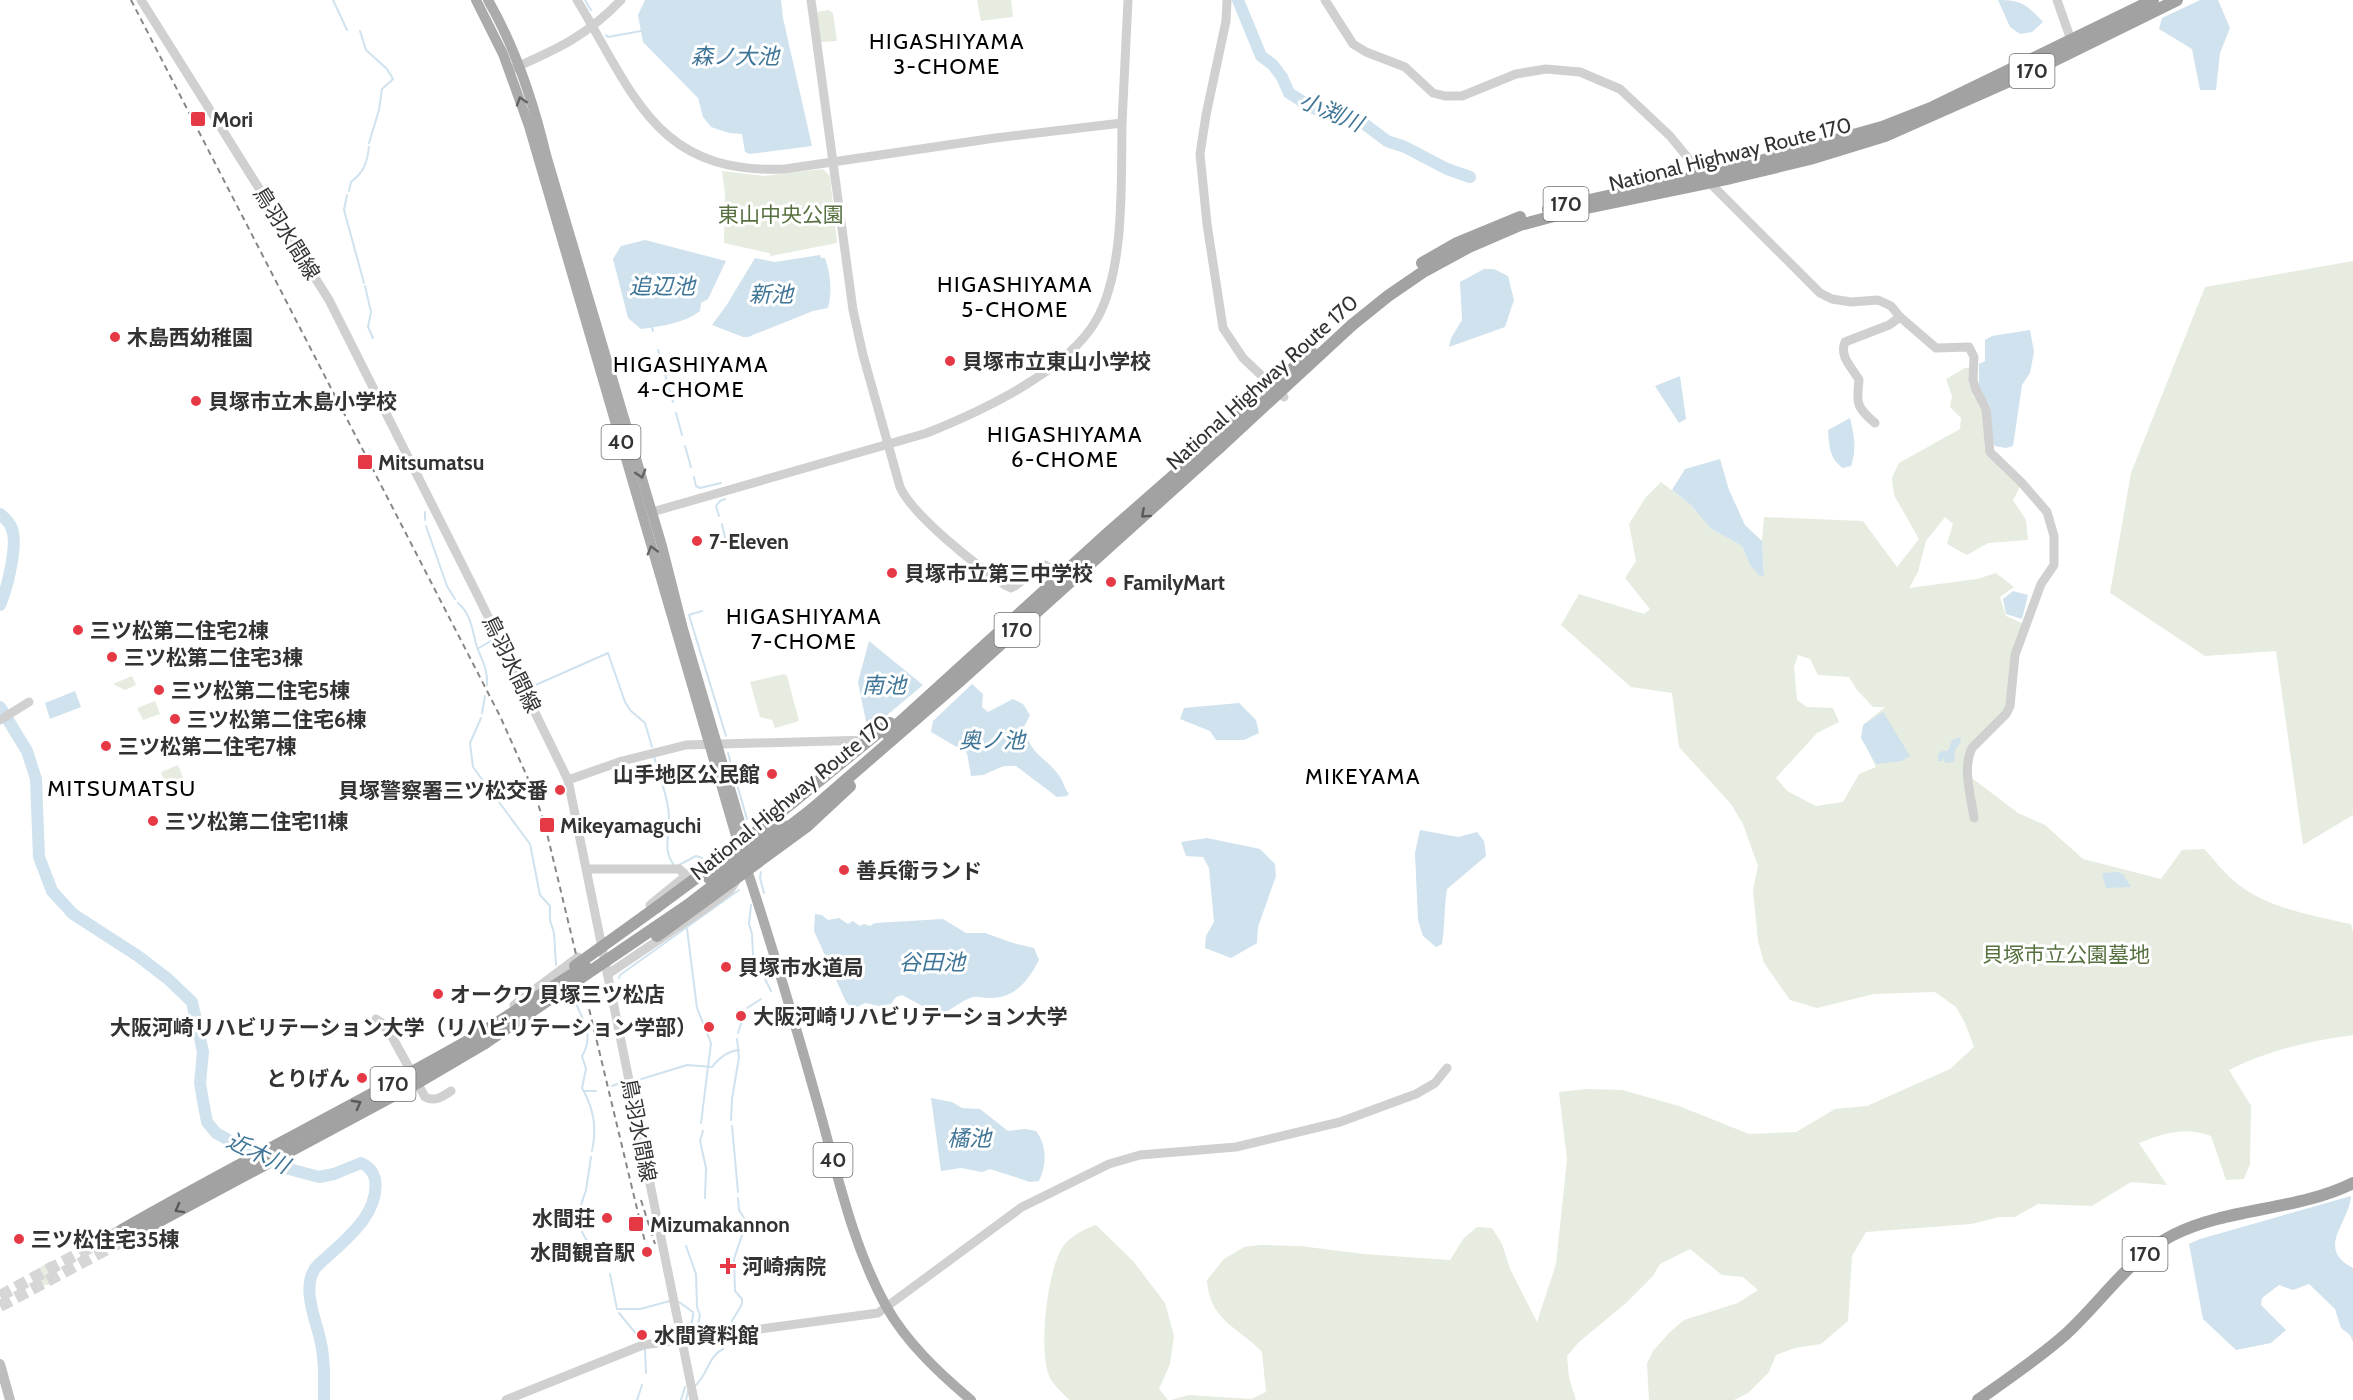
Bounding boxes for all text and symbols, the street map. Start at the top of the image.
district label: HIGASHIYAMA 3-CHOME [869,28,1025,80]
water label: 森ノ大池 [691,43,781,70]
road number: 170 [2010,54,2054,88]
water label: 小渕川 [1295,87,1368,138]
one-way arrow [515,96,528,107]
place label: Mori [212,107,253,132]
marker: Mori [189,110,207,128]
street label: National Highway Route 170 [1606,112,1854,196]
street label: 鳥羽水間線 [249,182,325,284]
road number: 170 [1544,187,1588,221]
park label: 東山中央公園 [718,202,844,227]
district label: HIGASHIYAMA 5-CHOME [937,271,1093,323]
water label: 追辺池 [629,273,697,300]
water label: 新池 [749,281,795,308]
street label: National Highway Route 170 [1161,289,1363,475]
place label: 木島西幼稚園 [127,325,253,350]
marker: 木島西幼稚園 [108,330,122,344]
place label: 貝塚市立東山小学校 [962,349,1151,374]
district label: HIGASHIYAMA 4-CHOME [613,351,769,403]
marker: 貝塚市立東山小学校 [943,354,957,368]
place label: 貝塚市立木島小学校 [208,389,397,414]
marker: 貝塚市立木島小学校 [189,394,203,408]
district label: HIGASHIYAMA 6-CHOME [987,421,1143,473]
road number: 40 [602,425,640,459]
place label: Mitsumatsu [378,450,484,475]
marker: Mitsumatsu [356,453,374,471]
one-way arrow [634,468,646,479]
one-way arrow [1142,507,1152,518]
place label: 7-Eleven [709,529,789,554]
marker: 7-Eleven [690,534,704,548]
one-way arrow [647,545,659,556]
place label: 貝塚市立第三中学校 [904,561,1093,586]
marker: 貝塚市立第三中学校 [885,566,899,580]
place label: FamilyMart [1123,570,1225,595]
marker: FamilyMart [1104,575,1118,589]
district label: HIGASHIYAMA 7-CHOME [726,603,882,655]
street label: 鳥羽水間線 [478,611,546,717]
road number: 170 [994,613,1040,647]
place label: 三ツ松第二住宅2棟 [90,618,269,643]
marker: 三ツ松第二住宅2棟 [71,623,85,637]
place label: 三ツ松第二住宅3棟 [124,645,303,670]
marker: 三ツ松第二住宅3棟 [105,650,119,664]
water label: 南池 [862,672,908,699]
place label: 三ツ松第二住宅5棟 [171,678,350,703]
marker: 三ツ松第二住宅5棟 [152,683,166,697]
place label: 三ツ松第二住宅6棟 [187,707,367,732]
street label: National Highway Route 170 [685,709,895,885]
marker: 三ツ松第二住宅6棟 [168,712,182,726]
water label: 奥ノ池 [959,727,1027,754]
place label: 三ツ松第二住宅7棟 [118,734,297,759]
marker: 三ツ松第二住宅7棟 [99,739,113,753]
place label: 山手地区公民館 [613,762,760,787]
district label: MIKEYAMA [1305,763,1421,790]
marker: 山手地区公民館 [765,767,779,781]
district label: MITSUMATSU [47,775,197,802]
place label: 貝塚警察署三ツ松交番 [338,778,548,803]
marker: 貝塚警察署三ツ松交番 [553,783,567,797]
place label: 三ツ松第二住宅11棟 [165,809,349,834]
place label: Mikeyamaguchi [560,813,701,838]
marker: 三ツ松第二住宅11棟 [146,814,160,828]
marker: Mikeyamaguchi [538,816,556,834]
place label: 善兵衛ランド [856,858,982,883]
marker: 善兵衛ランド [837,863,851,877]
park label: 貝塚市立公園墓地 [1982,942,2150,967]
water label: 谷田池 [899,949,967,976]
place label: 貝塚市水道局 [738,955,864,980]
marker: 貝塚市水道局 [719,960,733,974]
place label: オークワ 貝塚三ツ松店 [450,982,665,1007]
marker: オークワ 貝塚三ツ松店 [431,987,445,1001]
place label: 大阪河崎リハビリテーション大学 [753,1004,1068,1029]
marker: 大阪河崎リハビリテーション大学 [734,1009,748,1023]
place label: 大阪河崎リハビリテーション大学（リハビリテーション学部） [110,1015,697,1040]
marker: 大阪河崎リハビリテーション大学（リハビリテーション学部） [702,1020,716,1034]
place label: とりげん [266,1066,350,1091]
road number: 170 [370,1067,416,1101]
marker: とりげん [355,1071,369,1085]
street label: 鳥羽水間線 [617,1076,661,1184]
one-way arrow [350,1100,361,1111]
water label: 橘池 [947,1125,993,1152]
water label: 近木川 [222,1127,295,1180]
road number: 40 [814,1143,852,1177]
one-way arrow [175,1202,185,1213]
place label: 水間荘 [532,1206,595,1231]
marker: 水間荘 [600,1211,614,1225]
place label: Mizumakannon [650,1212,790,1237]
marker: Mizumakannon [627,1215,645,1233]
place label: 三ツ松住宅35棟 [31,1227,180,1252]
marker: 三ツ松住宅35棟 [12,1232,26,1246]
road number: 170 [2122,1237,2168,1271]
place label: 水間観音駅 [530,1240,635,1265]
marker: 水間観音駅 [640,1245,654,1259]
place label: 河崎病院 [742,1254,826,1279]
marker: 河崎病院 [719,1257,737,1275]
place label: 水間資料館 [654,1323,759,1348]
marker: 水間資料館 [635,1328,649,1342]

